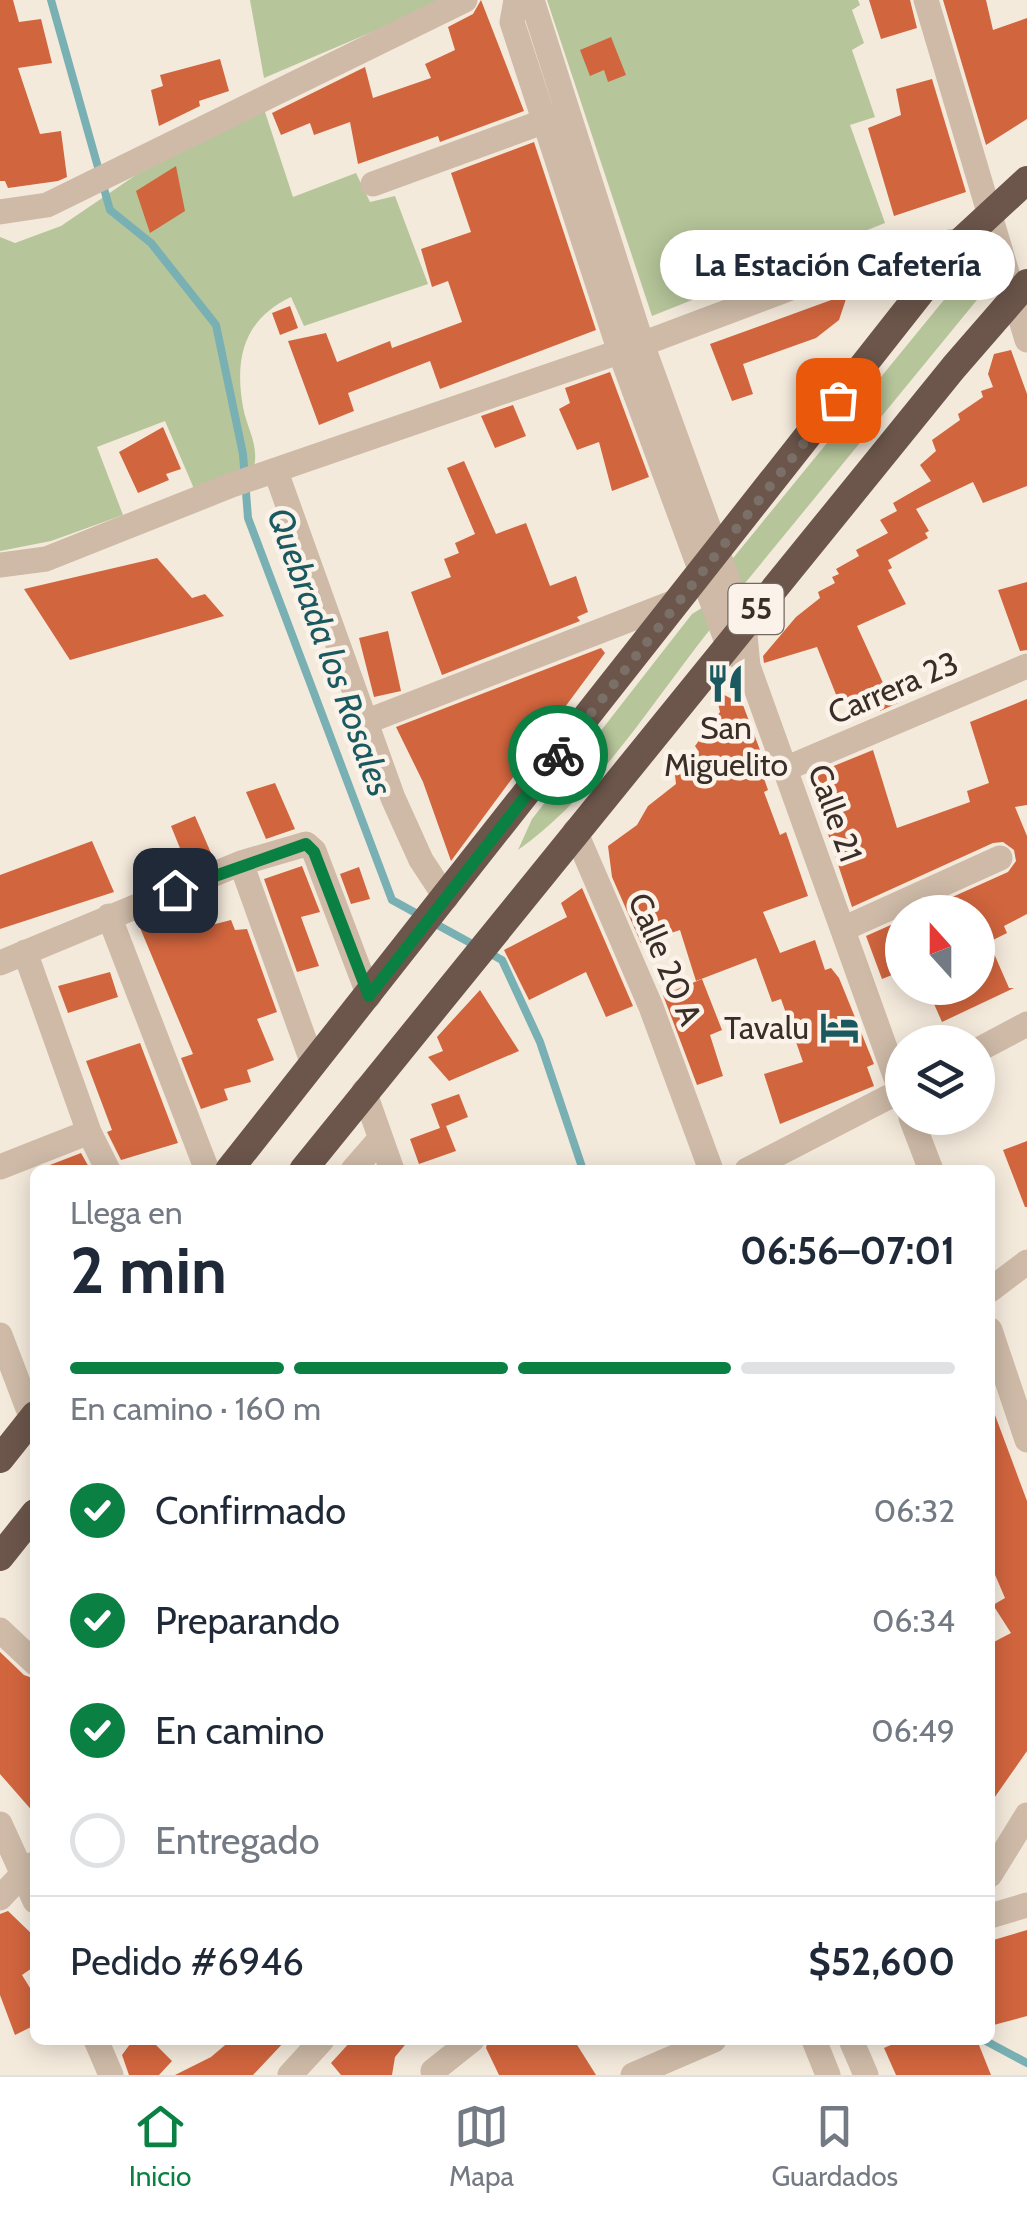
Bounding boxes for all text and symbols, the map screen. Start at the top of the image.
callout: La Estación Cafetería [660,230,1016,300]
text: La Estación Cafetería [694,245,981,284]
pin [796,358,881,443]
icon: bag [811,373,866,428]
water label: Quebrada los Rosales [258,502,403,802]
road number: 55 [728,584,784,634]
street label: Carrera 23 [822,643,964,732]
restaurant icon: San Miguelito [705,662,747,704]
courier [508,705,608,805]
place label: San Miguelito [664,708,788,784]
icon: bike [531,728,586,783]
street label: Calle 21 [800,759,871,867]
pin [133,848,218,933]
icon: home [148,863,203,918]
street label: Calle 20 A [620,887,711,1031]
north arrow [885,895,995,1005]
map controls [885,895,995,1135]
hotel icon: Tavalu [818,1007,860,1049]
place label: Tavalu [724,1008,809,1047]
button: layers [885,1025,995,1135]
text: Llega en [70,1193,183,1232]
text: 06:56–07:01 [740,1227,955,1274]
text: 2 min [70,1230,227,1309]
text: En camino · 160 m [70,1389,321,1428]
icon: check [70,1483,125,1538]
text: Confirmado [155,1487,346,1534]
text: 06:32 [874,1491,955,1530]
icon: check [70,1593,125,1648]
text: Preparando [155,1597,340,1644]
text: 06:34 [872,1601,955,1640]
icon: check [70,1703,125,1758]
text: En camino [155,1707,325,1754]
text: 06:49 [871,1711,955,1750]
text: Entregado [155,1817,320,1864]
text: Pedido #6946 [70,1938,304,1985]
text: $52,600 [809,1938,955,1985]
tab: Inicio [129,2099,191,2193]
tab: Mapa [449,2099,514,2193]
tab: Guardados [771,2099,898,2193]

